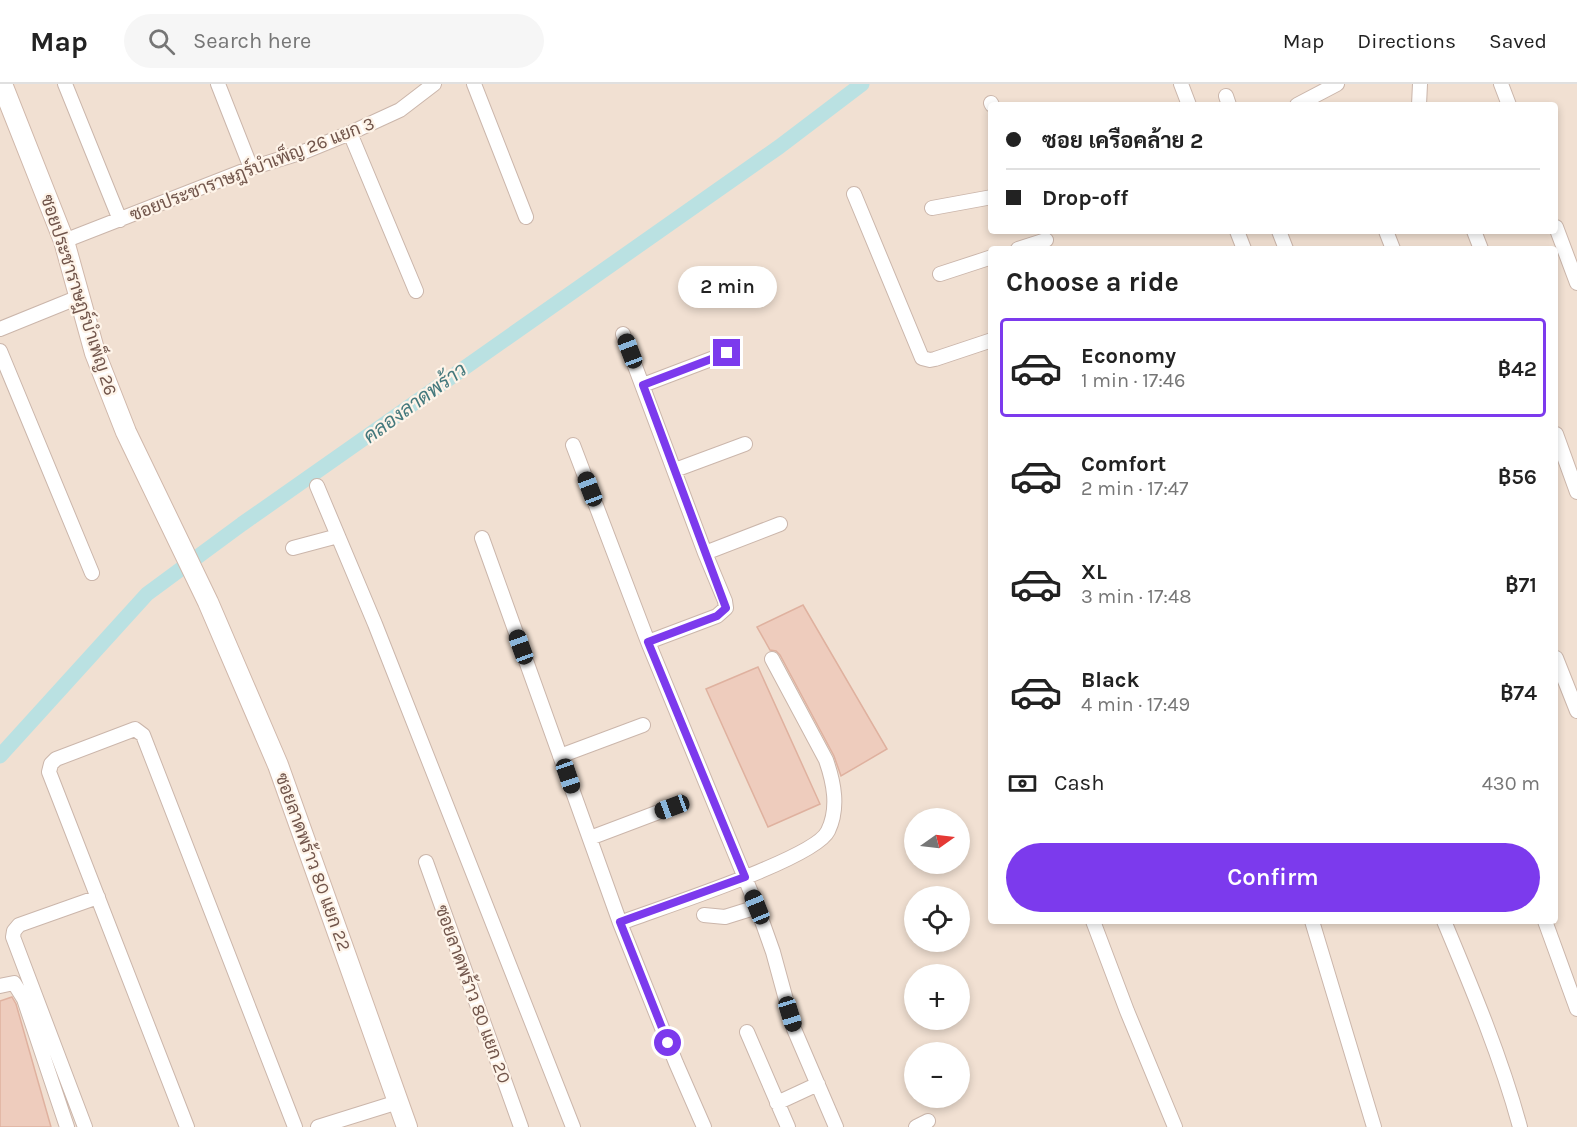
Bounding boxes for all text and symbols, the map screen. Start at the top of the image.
search box [124,14,544,68]
text: Map [30,25,88,58]
icon: search [145,25,178,58]
text: Search here [193,28,311,54]
text: Map [1283,29,1324,53]
text: Directions [1357,29,1456,53]
text: Saved [1489,29,1547,53]
street label: ซอยประชาราษฎร์บำเพ็ญ 26 แยก 3 [126,109,378,227]
text: ซอย เครือคล้าย 2 [1042,128,1203,154]
text: Drop-off [1042,185,1128,211]
street label: ซอยประชาราษฎร์บำเพ็ญ 26 [35,191,125,399]
callout: 2 min [678,266,777,308]
text: Choose a ride [1006,266,1179,298]
text: 2 min [700,275,755,298]
car [615,331,645,371]
route end [713,339,740,366]
icon: car [1009,341,1063,395]
text: Economy [1081,343,1176,369]
water label: คลองลาดพร้าว [358,356,471,448]
text: ฿42 [1498,356,1537,382]
text: 1 min · 17:46 [1081,369,1185,392]
icon: car [1009,449,1063,503]
text: Comfort [1081,451,1166,477]
text: ฿56 [1498,464,1537,490]
car [575,469,605,509]
text: 2 min · 17:47 [1081,477,1188,500]
icon: car [1009,557,1063,611]
text: XL [1081,559,1107,585]
text: ฿71 [1505,572,1537,598]
text: 3 min · 17:48 [1081,585,1191,608]
car [506,627,536,667]
icon: car [1009,665,1063,719]
text: Black [1081,667,1140,693]
text: ฿74 [1500,680,1537,706]
text: 4 min · 17:49 [1081,693,1190,716]
car [554,756,582,796]
icon: cash [1006,767,1039,800]
street label: ซอยลาดพร้าว 80 แยก 22 [271,770,356,954]
text: Cash [1054,770,1104,796]
text: 430 m [1482,772,1540,795]
car [652,792,692,822]
north arrow [904,808,970,874]
map controls [904,808,970,1108]
button: Confirm [1006,843,1540,912]
button: locate [904,886,970,952]
car [742,887,772,927]
street label: ซอยลาดพร้าว 80 แยก 20 [430,901,516,1086]
button: + [904,964,970,1030]
car [776,994,804,1034]
route start [654,1029,681,1056]
button: − [904,1042,970,1108]

